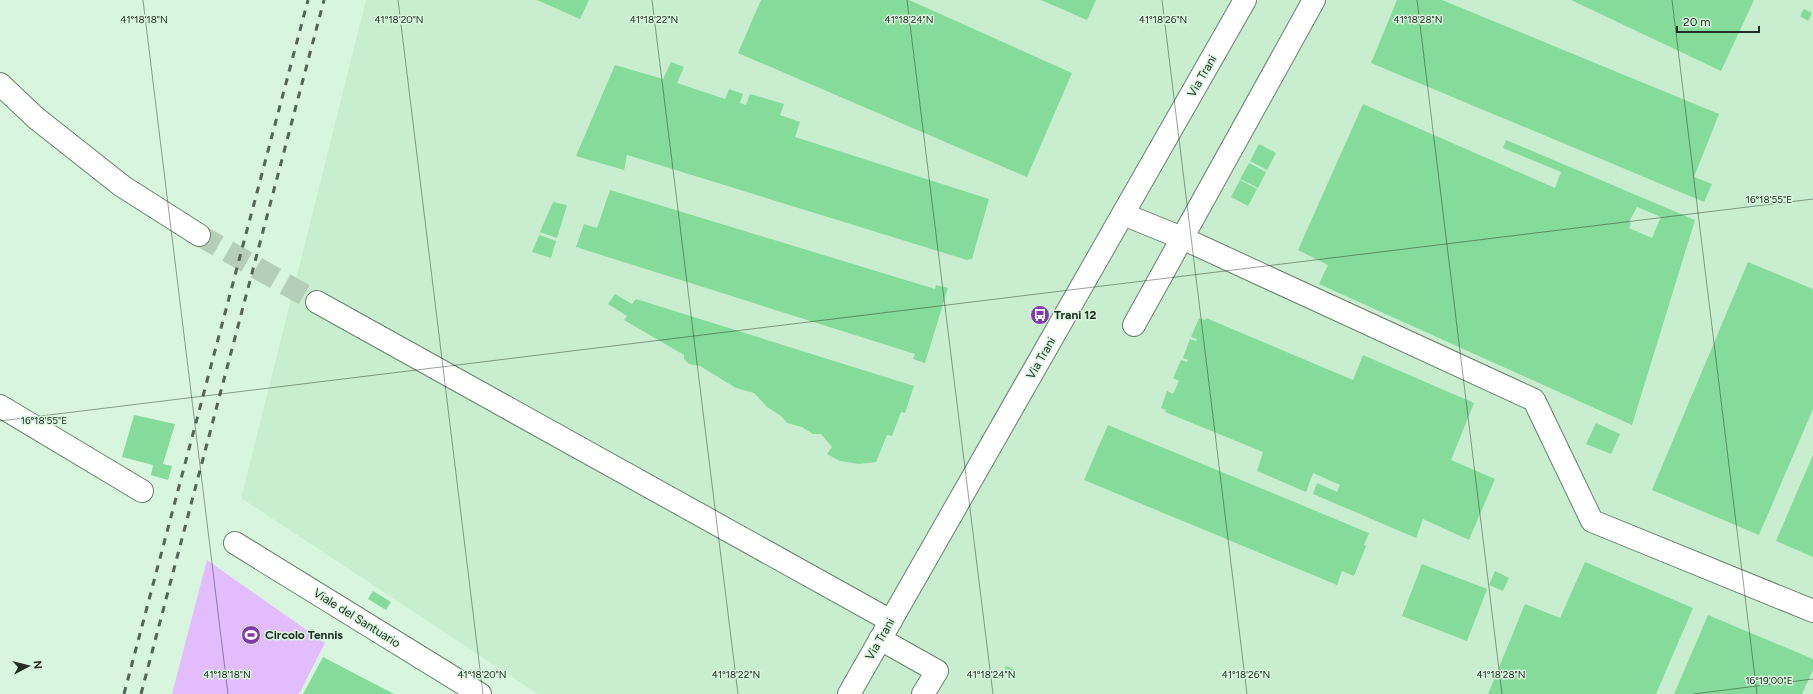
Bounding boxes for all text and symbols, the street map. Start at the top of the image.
scale bar [1677,8,1759,34]
text: 41°18'18"N [120,13,168,26]
text: 41°18'20"N [374,13,424,26]
text: 41°18'22"N [630,13,678,26]
text: 41°18'24"N [884,13,934,26]
text: 41°18'26"N [1139,13,1187,26]
text: 41°18'28"N [1394,13,1442,26]
text: 20 m [1683,15,1711,29]
street label: Via Trani [1184,53,1220,99]
text: 16°18'55"E [1746,193,1792,206]
bus stop icon: Trani 12 [1029,304,1051,326]
place label: Trani 12 [1054,308,1096,322]
street label: Via Trani [1023,335,1059,381]
text: 16°18'55"E [21,414,67,427]
street label: Viale del Santuario [311,586,403,650]
street label: Via Trani [862,616,898,662]
sports icon: Circolo Tennis [240,624,262,646]
place label: Circolo Tennis [265,628,343,642]
north arrow [8,646,48,686]
text: N [30,660,44,670]
text: 41°18'18"N [203,668,251,681]
text: 41°18'20"N [457,668,507,681]
text: 41°18'22"N [712,668,760,681]
text: 41°18'24"N [966,668,1016,681]
text: 41°18'26"N [1222,668,1270,681]
text: 41°18'28"N [1477,668,1525,681]
text: 16°19'00"E [1745,674,1793,687]

